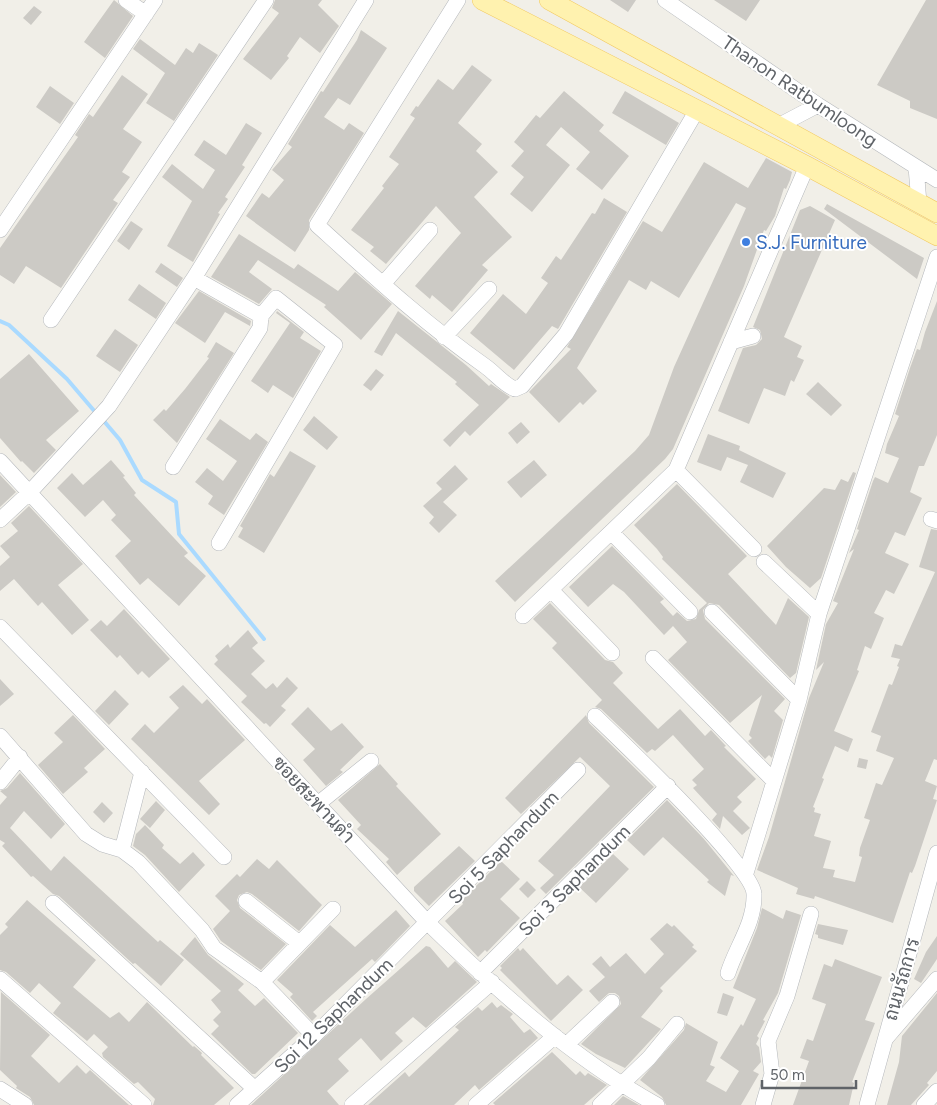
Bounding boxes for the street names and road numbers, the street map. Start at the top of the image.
street label: Thanon Ratbumloong [718,31,882,152]
street label: ซอยสะพานดำ [268,751,360,848]
street label: Soi 5 Saphandum [443,786,563,909]
street label: Soi 3 Saphandum [514,820,635,941]
street label: ถนนรัถการ [879,935,924,1023]
street label: Soi 12 Saphandum [269,953,398,1078]

